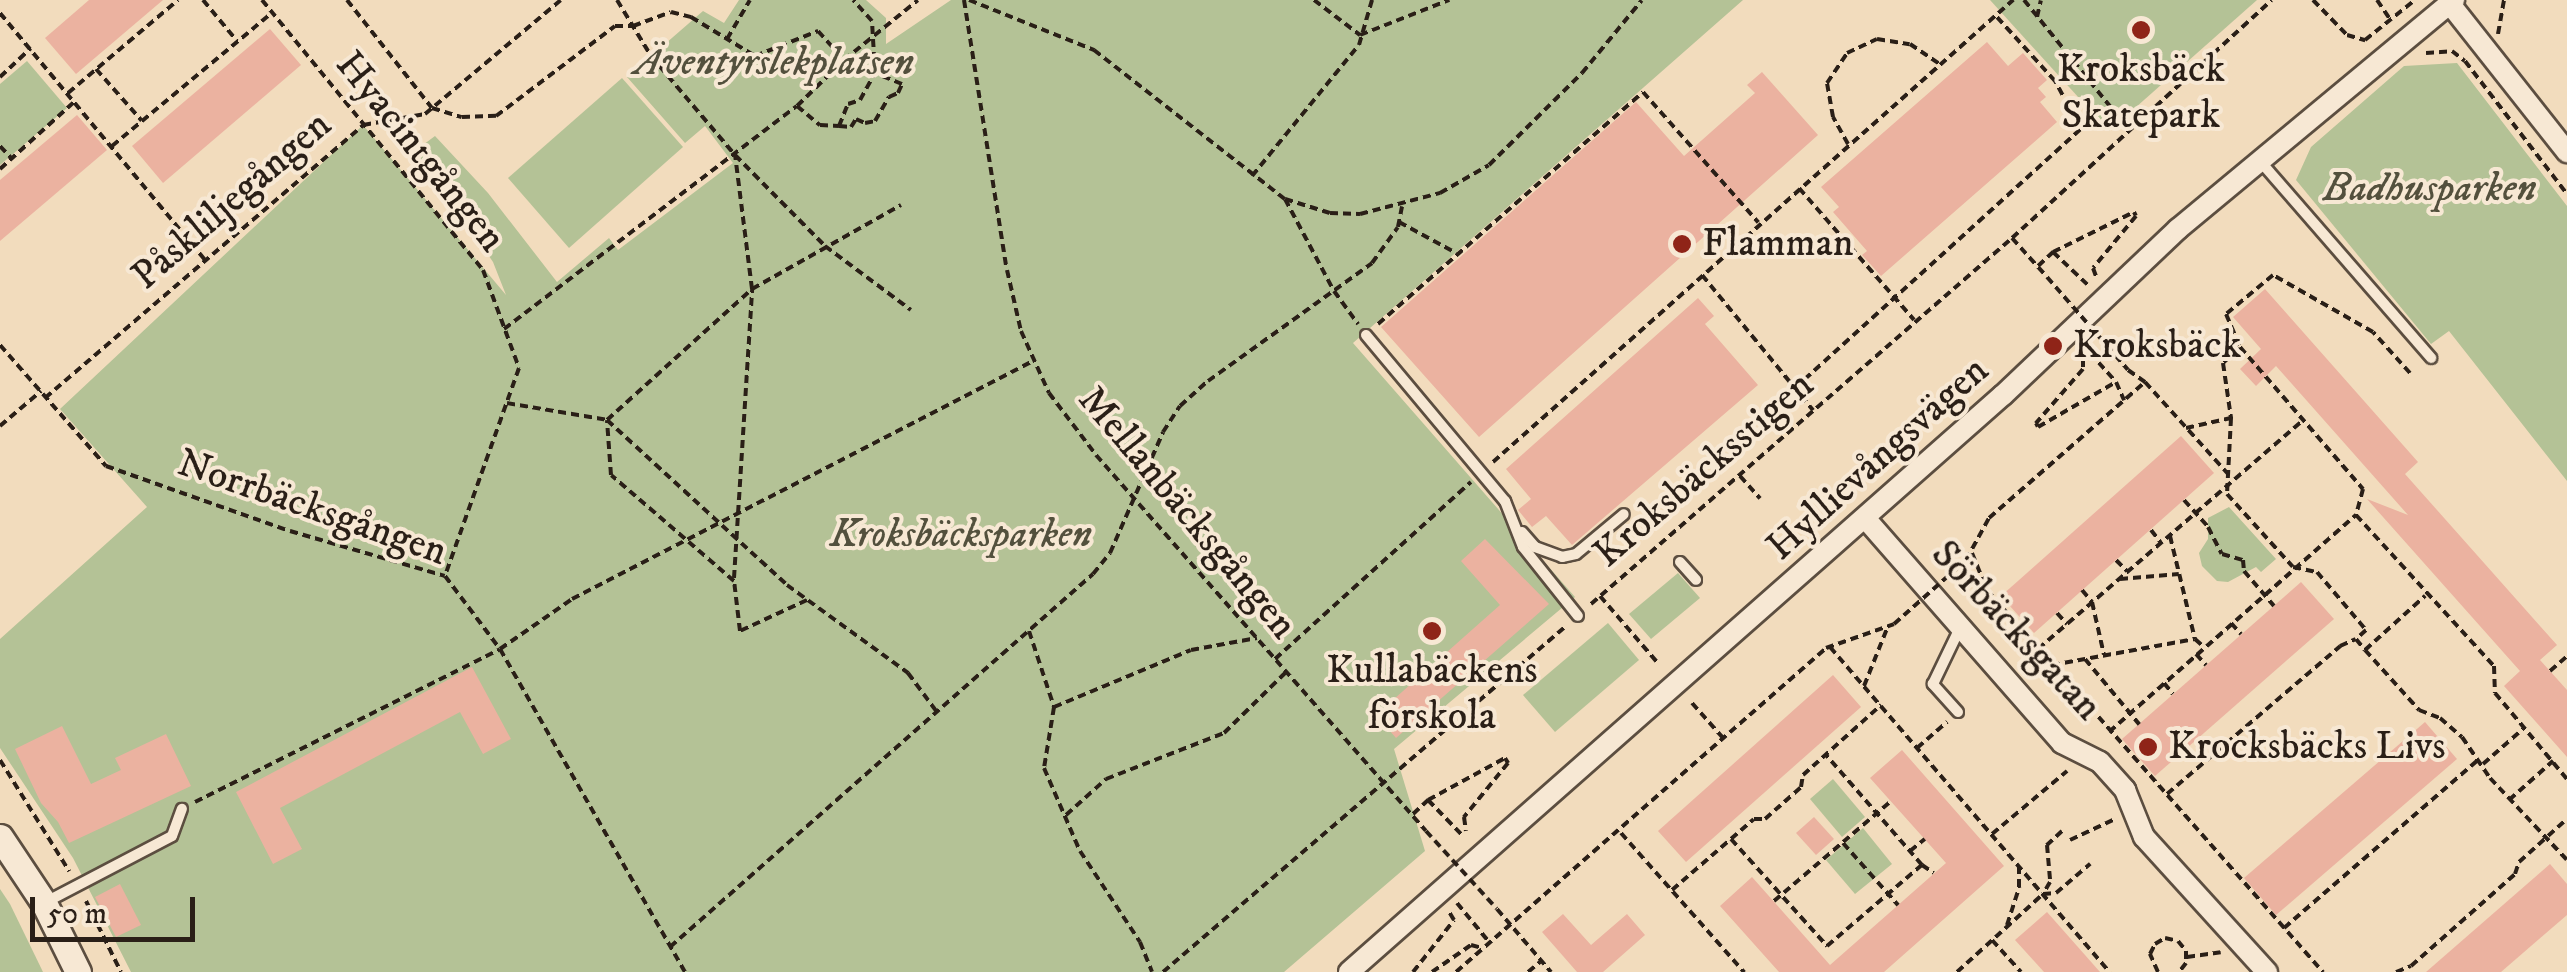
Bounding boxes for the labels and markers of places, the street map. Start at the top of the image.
marker: Kroksbäck Skatepark [2130,19,2152,41]
place label: Kroksbäck Skatepark [2057,46,2225,140]
place label: Flamman [1702,220,1854,268]
marker: Flamman [1671,233,1693,255]
place label: Kroksbäck [2073,322,2241,370]
marker: Kroksbäck [2042,335,2064,357]
marker: Kullabäckens förskola [1421,620,1443,642]
place label: Kullabäckens förskola [1326,647,1538,741]
place label: Krocksbäcks Livs [2168,723,2446,771]
marker: Krocksbäcks Livs [2137,736,2159,758]

